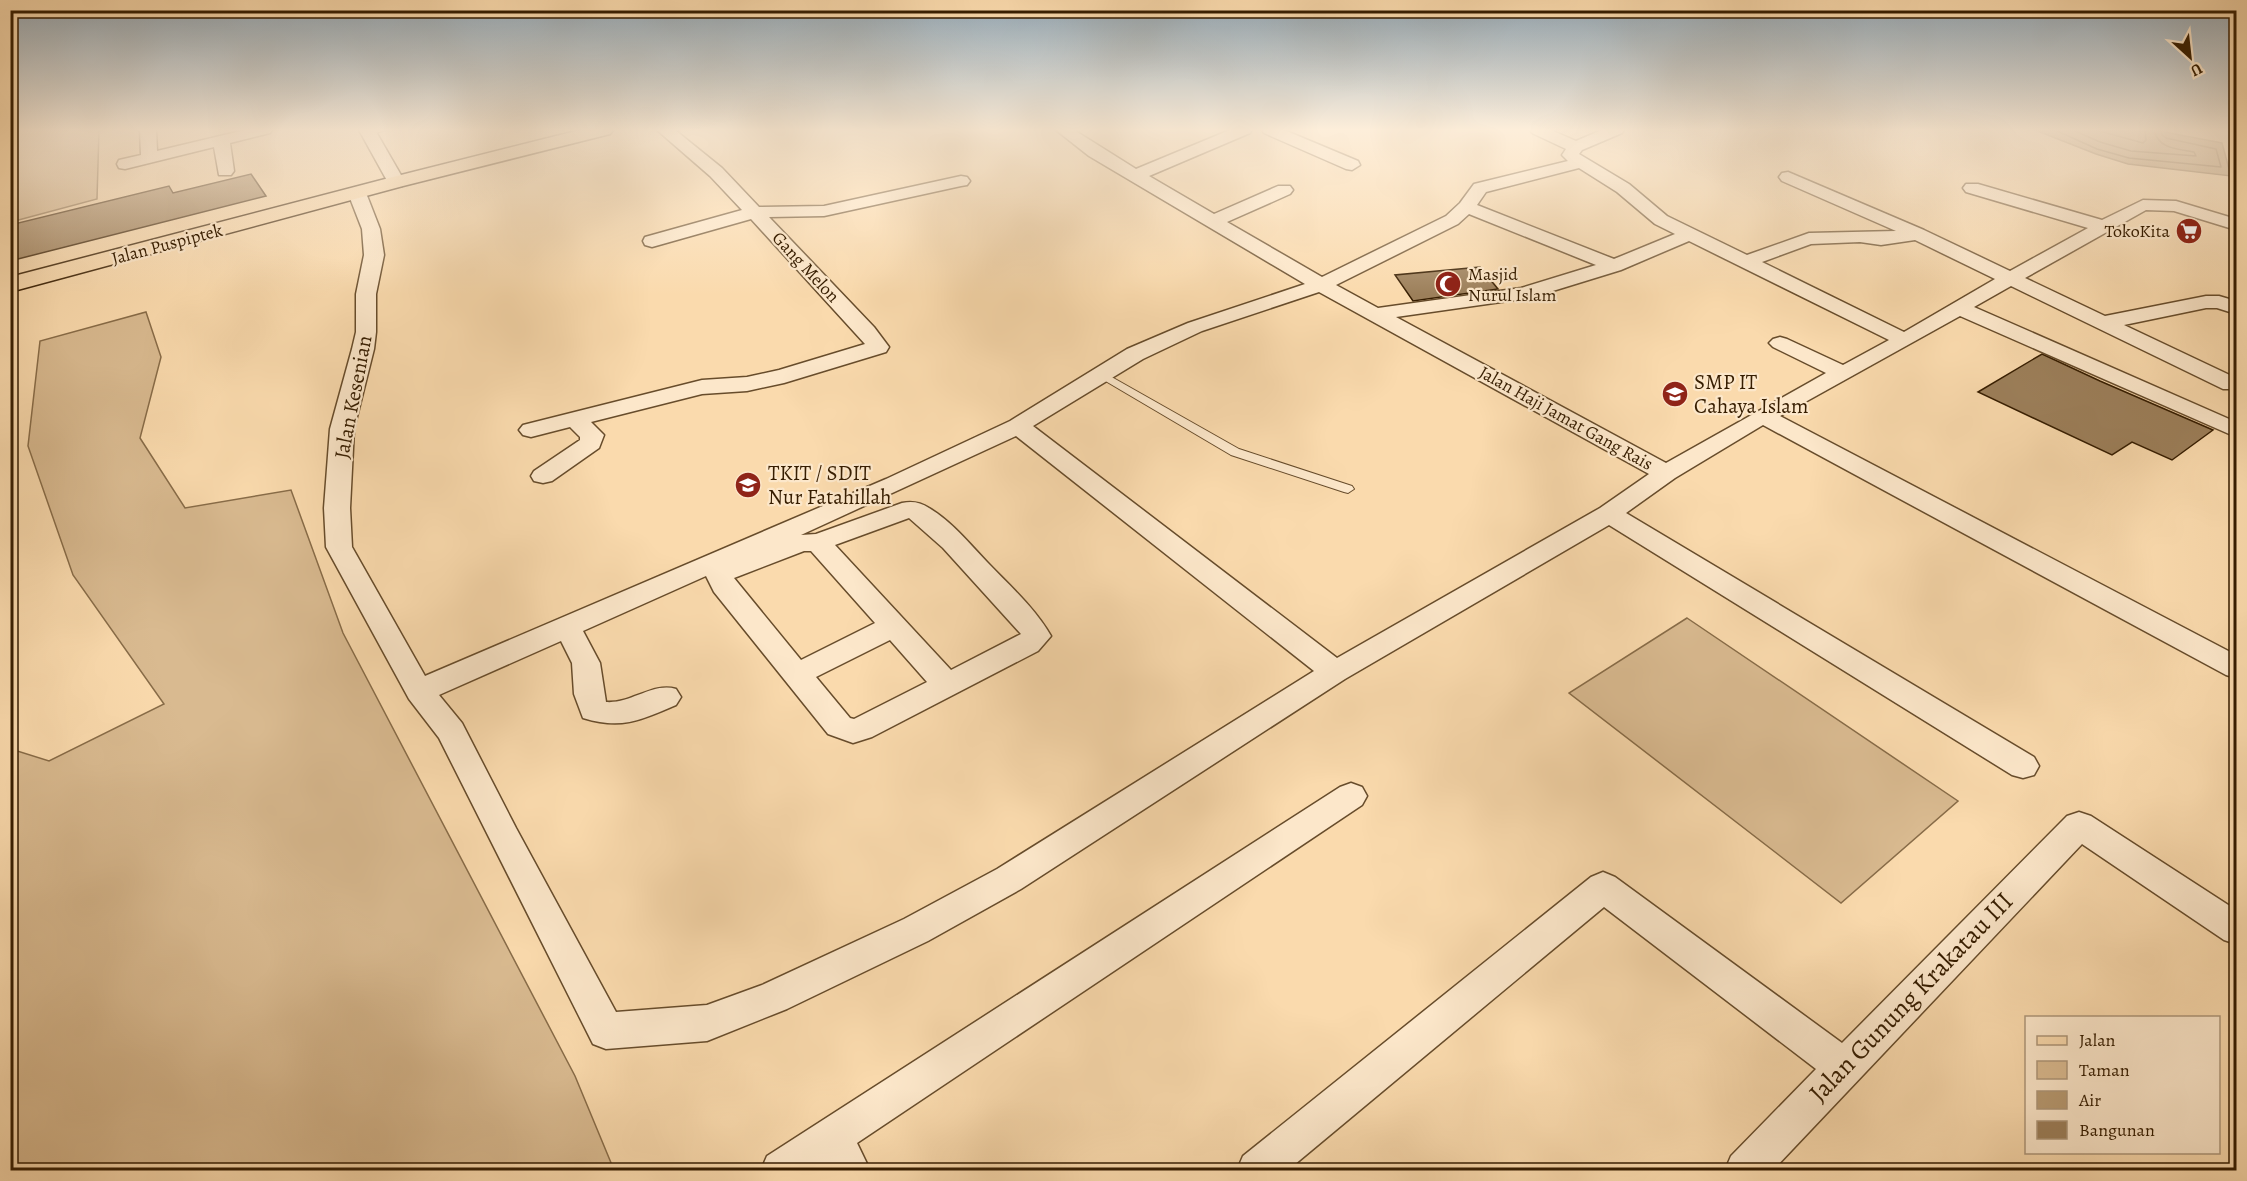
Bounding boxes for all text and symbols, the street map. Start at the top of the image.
north arrow [2160,27,2220,87]
text: U [2186,57,2206,82]
supermarket icon: TokoKita [2174,216,2204,246]
street label: Jalan Puspiptek [109,218,225,270]
place label: TokoKita [2104,219,2171,243]
street label: Gang Melon [767,226,845,308]
place label: Masjid Nurul Islam [1468,262,1556,307]
mosque icon: Masjid Nurul Islam [1433,269,1463,299]
street label: Jalan Kesenian [327,333,379,461]
street label: Jalan Haji Jamat Gang Rais [1475,360,1657,476]
place label: SMP IT Cahaya Islam [1694,368,1809,420]
school or university icon: SMP IT Cahaya Islam [1660,379,1690,409]
place label: TKIT / SDIT Nur Fatahillah [768,459,891,511]
school or university icon: TKIT / SDIT Nur Fatahillah [733,470,763,500]
street label: Jalan Gunung Krakatau III [1801,884,2021,1110]
legend [2025,1016,2220,1154]
text: Jalan [2079,1028,2116,1052]
text: Taman [2079,1058,2130,1082]
text: Air [2078,1088,2101,1112]
text: Bangunan [2079,1118,2155,1142]

